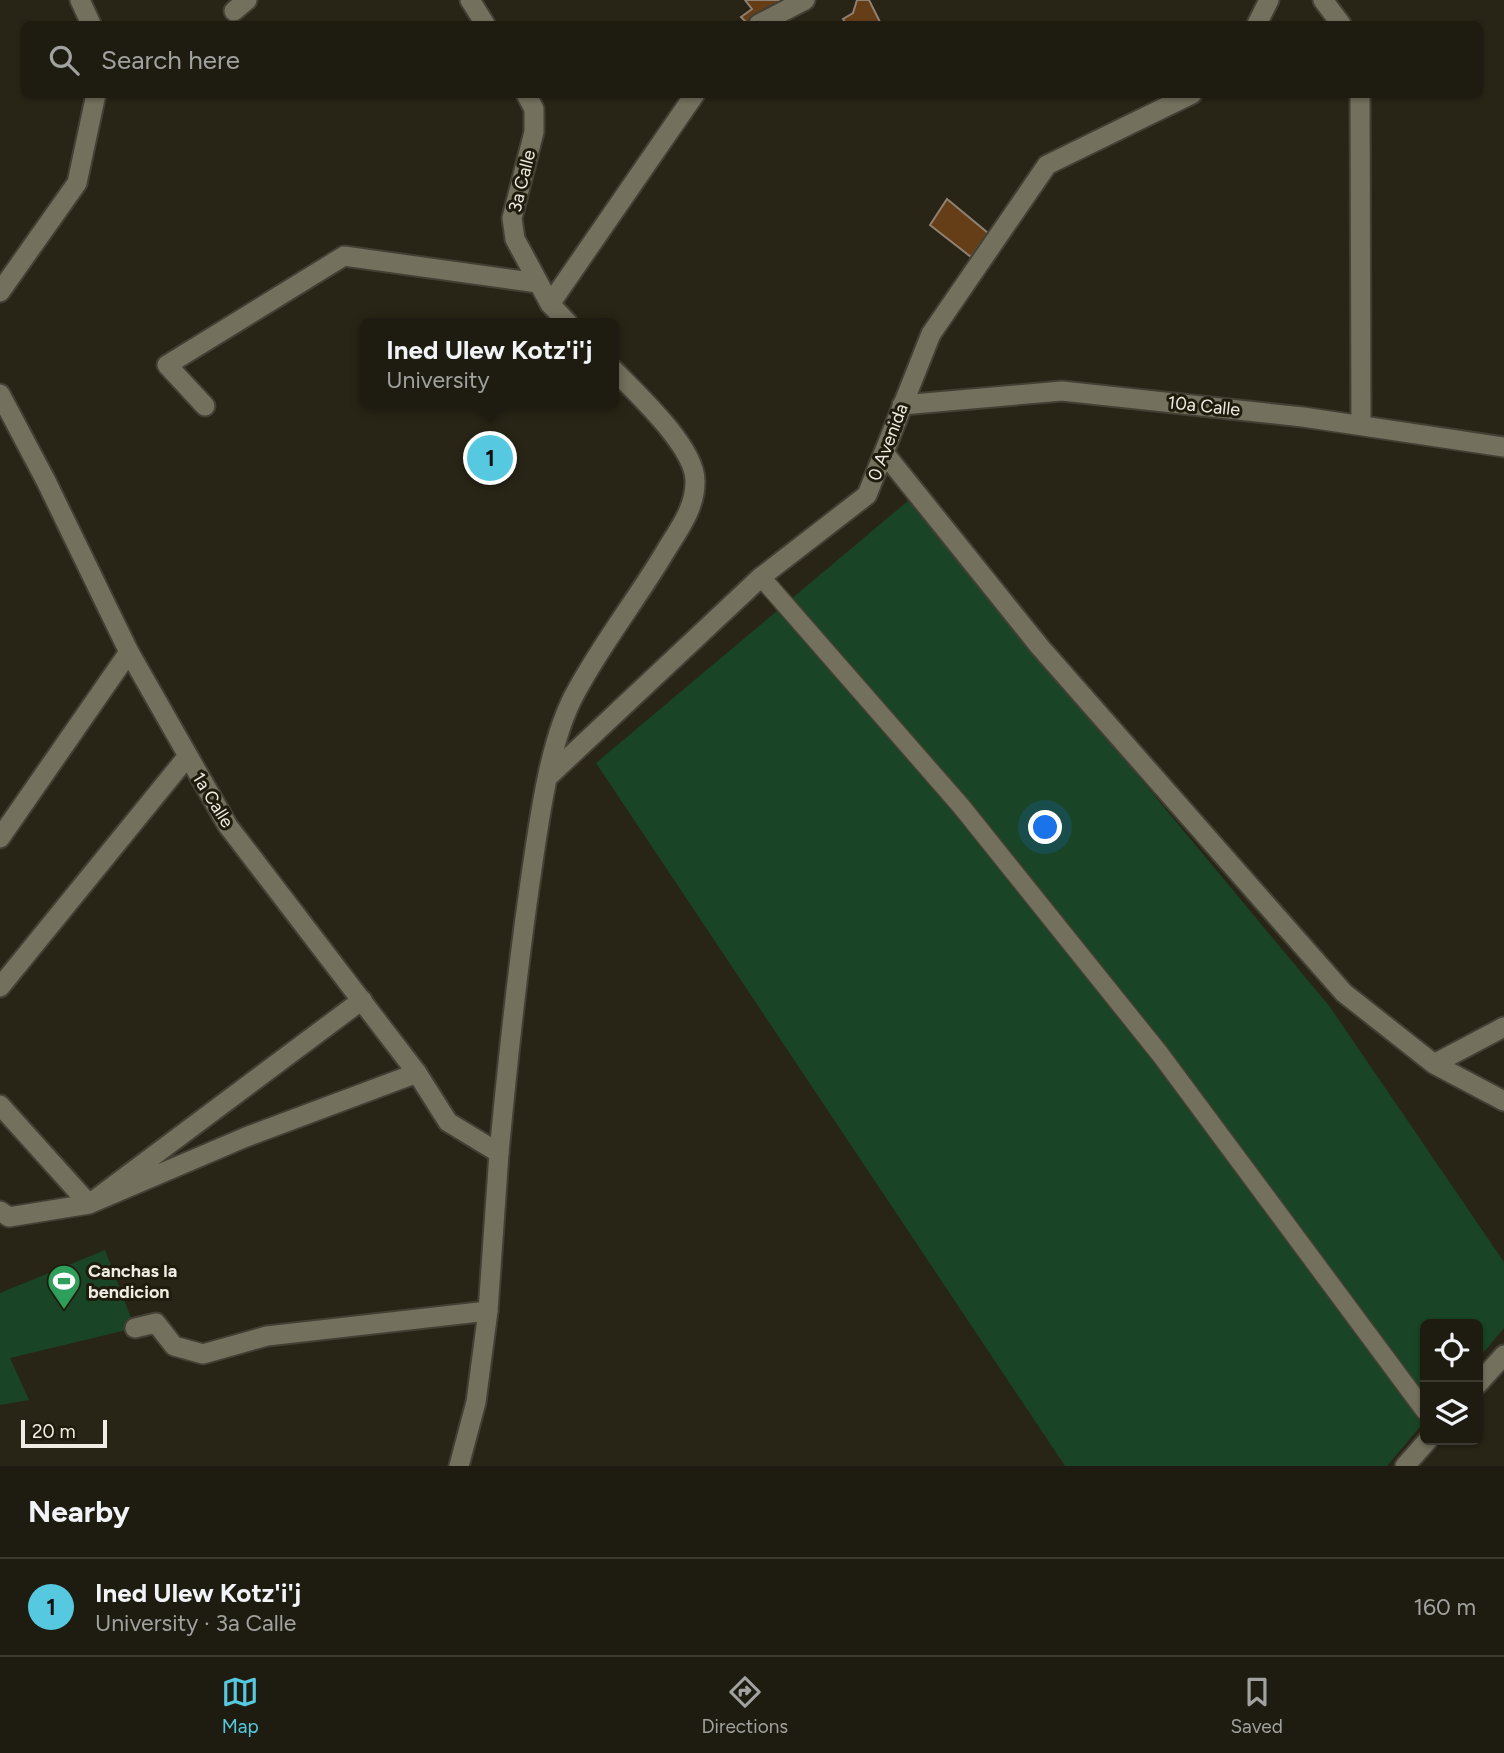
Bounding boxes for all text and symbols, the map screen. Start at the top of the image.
search box [21,21,1483,98]
icon: search [45,41,83,79]
text: Search here [101,44,240,76]
street label: 3a Calle [504,147,540,214]
popup [360,318,619,409]
text: Ined Ulew Kotz'i'j [386,334,593,366]
text: University [386,366,490,394]
street label: 10a Calle [1167,391,1241,421]
street label: 0 Avenida [863,400,913,484]
pin: 1 [467,432,513,484]
street label: 1a Calle [188,768,239,832]
your location [1028,810,1062,844]
place label: Canchas la bendicion [88,1260,177,1303]
sports icon: Canchas la bendicion [45,1262,83,1311]
map controls [1420,1319,1483,1445]
button: locate [1420,1319,1483,1382]
button: layers [1420,1382,1483,1445]
scale bar [21,1417,107,1449]
text: 20 m [32,1420,76,1443]
text: Nearby [28,1493,130,1530]
text: Ined Ulew Kotz'i'j [95,1577,301,1609]
text: 1 [46,1593,56,1621]
text: 160 m [1413,1593,1476,1621]
text: University · 3a Calle [95,1609,296,1637]
tab: Map [221,1673,259,1738]
tab: Directions [701,1673,788,1738]
tab: Saved [1230,1673,1283,1738]

